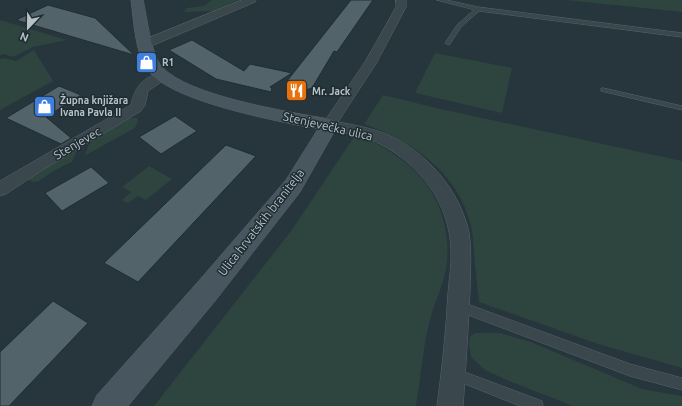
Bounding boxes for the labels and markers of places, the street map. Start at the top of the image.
shop icon: R1 [134,49,160,75]
place label: R1 [162,57,174,68]
restaurant icon: Mr. Jack [284,78,310,104]
place label: Mr. Jack [312,86,351,97]
shop icon: Župna knjižara Ivana Pavla II [31,93,57,119]
place label: Župna knjižara Ivana Pavla II [60,93,128,118]

